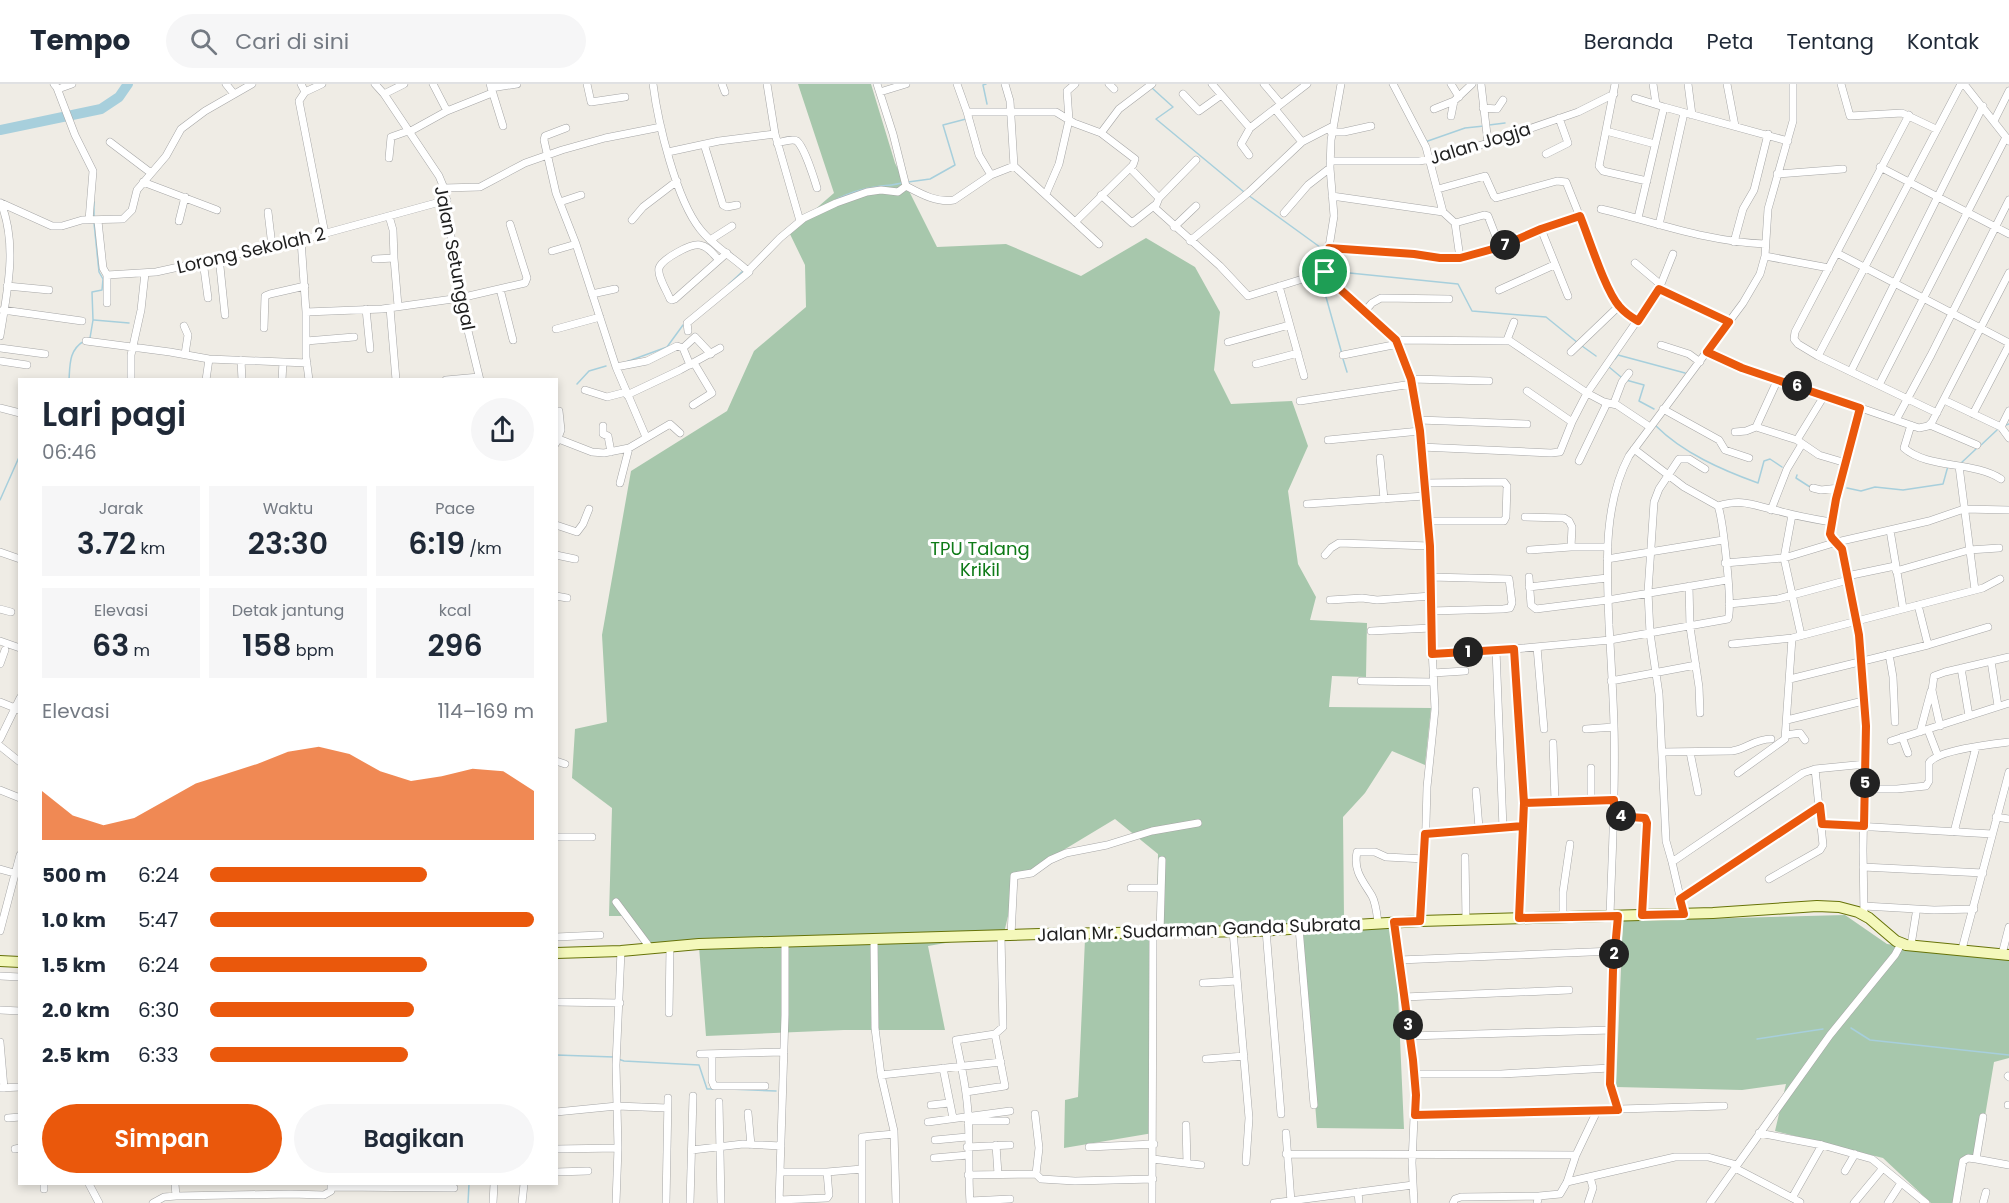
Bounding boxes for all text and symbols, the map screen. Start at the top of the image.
search box [166,14,586,68]
text: Tempo [30,21,130,60]
icon: search [187,25,220,58]
text: Cari di sini [235,26,349,57]
text: Beranda [1584,27,1674,56]
text: Peta [1707,27,1754,56]
text: Tentang [1787,27,1874,56]
text: Kontak [1907,27,1979,56]
street label: Jalan Jogja [1426,116,1534,170]
street label: Jalan Setunggal [429,184,481,332]
street label: Lorong Sekolah 2 [174,221,328,279]
pin: 7 [1490,230,1520,260]
text: 7 [1501,233,1509,256]
pin [1299,246,1350,297]
icon: arrive [1308,255,1341,288]
pin: 6 [1782,371,1812,401]
text: 6 [1792,374,1802,397]
text: Lari pagi [42,391,186,438]
button: share [471,398,534,461]
text: 06:46 [42,438,97,466]
text: Jarak [99,497,143,520]
text: Waktu [263,497,313,520]
text: Pace [435,497,475,520]
text: 3.72 [77,522,136,565]
text: 23:30 [248,522,328,565]
text: 6:19 [408,522,465,565]
park label: TPU Talang Krikil [930,536,1030,582]
text: km [136,537,165,560]
text: /km [465,537,502,560]
text: Elevasi [94,599,148,622]
text: Detak jantung [232,599,344,622]
text: kcal [439,599,471,622]
text: 63 [92,624,129,667]
text: 158 [242,624,292,667]
text: 296 [427,624,483,667]
pin: 1 [1453,637,1483,667]
text: m [129,639,150,662]
text: bpm [292,639,334,662]
text: 1 [1465,640,1471,663]
text: Elevasi [42,697,110,725]
text: 114–169 m [437,697,534,725]
pin: 5 [1850,768,1880,798]
text: 5 [1860,771,1870,794]
pin: 4 [1606,801,1636,831]
text: 4 [1616,804,1626,827]
text: 500 m [42,861,107,889]
text: 6:24 [138,861,179,889]
text: 1.0 km [42,906,106,934]
text: 5:47 [138,906,178,934]
street label: Jalan Mr. Sudarman Ganda Subrata [1037,911,1361,947]
pin: 2 [1599,939,1629,969]
text: 2 [1609,942,1619,965]
text: 1.5 km [42,951,106,979]
text: 6:24 [138,951,179,979]
text: 2.0 km [42,996,110,1024]
text: 6:30 [138,996,179,1024]
pin: 3 [1393,1010,1423,1040]
text: 3 [1403,1013,1413,1036]
text: 2.5 km [42,1041,110,1069]
text: 6:33 [138,1041,179,1069]
button: Simpan [42,1104,282,1173]
button: Bagikan [294,1104,534,1173]

